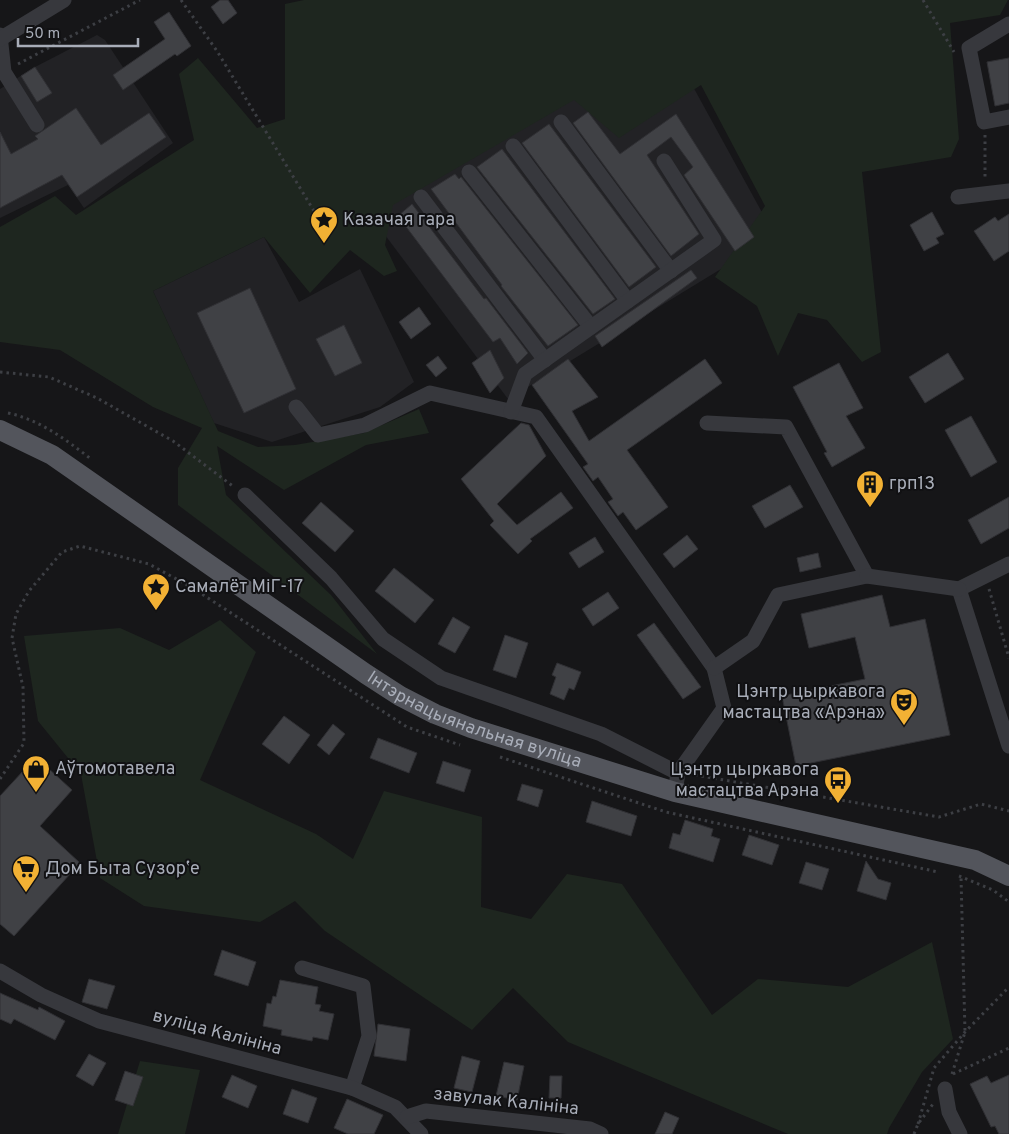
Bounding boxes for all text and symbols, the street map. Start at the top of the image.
scale bar [18,15,138,47]
text: 50 m [25,25,60,44]
place icon: Казачая гара [309,205,339,244]
place label: Казачая гара [343,209,455,232]
building icon: грп13 [855,469,885,508]
place label: грп13 [889,473,935,496]
place icon: Самалёт МіГ-17 [141,572,171,611]
place label: Самалёт МіГ-17 [175,576,303,599]
street label: Інтэрнацыянальная вуліца [362,666,584,773]
place label: Цэнтр цыркавога мастацтва «Арэна» [723,681,885,725]
theatre icon: Цэнтр цыркавога мастацтва «Арэна» [889,687,919,726]
shop icon: Аўтомотавела [21,754,51,793]
place label: Аўтомотавела [55,758,175,781]
place label: Цэнтр цыркавога мастацтва Арэна [670,759,819,803]
bus stop icon: Цэнтр цыркавога мастацтва Арэна [823,765,853,804]
supermarket icon: Дом Быта Сузорʼе [11,854,41,893]
place label: Дом Быта Сузорʼе [45,858,200,881]
street label: вуліца Калініна [150,1005,284,1061]
street label: завулак Калініна [432,1083,580,1121]

